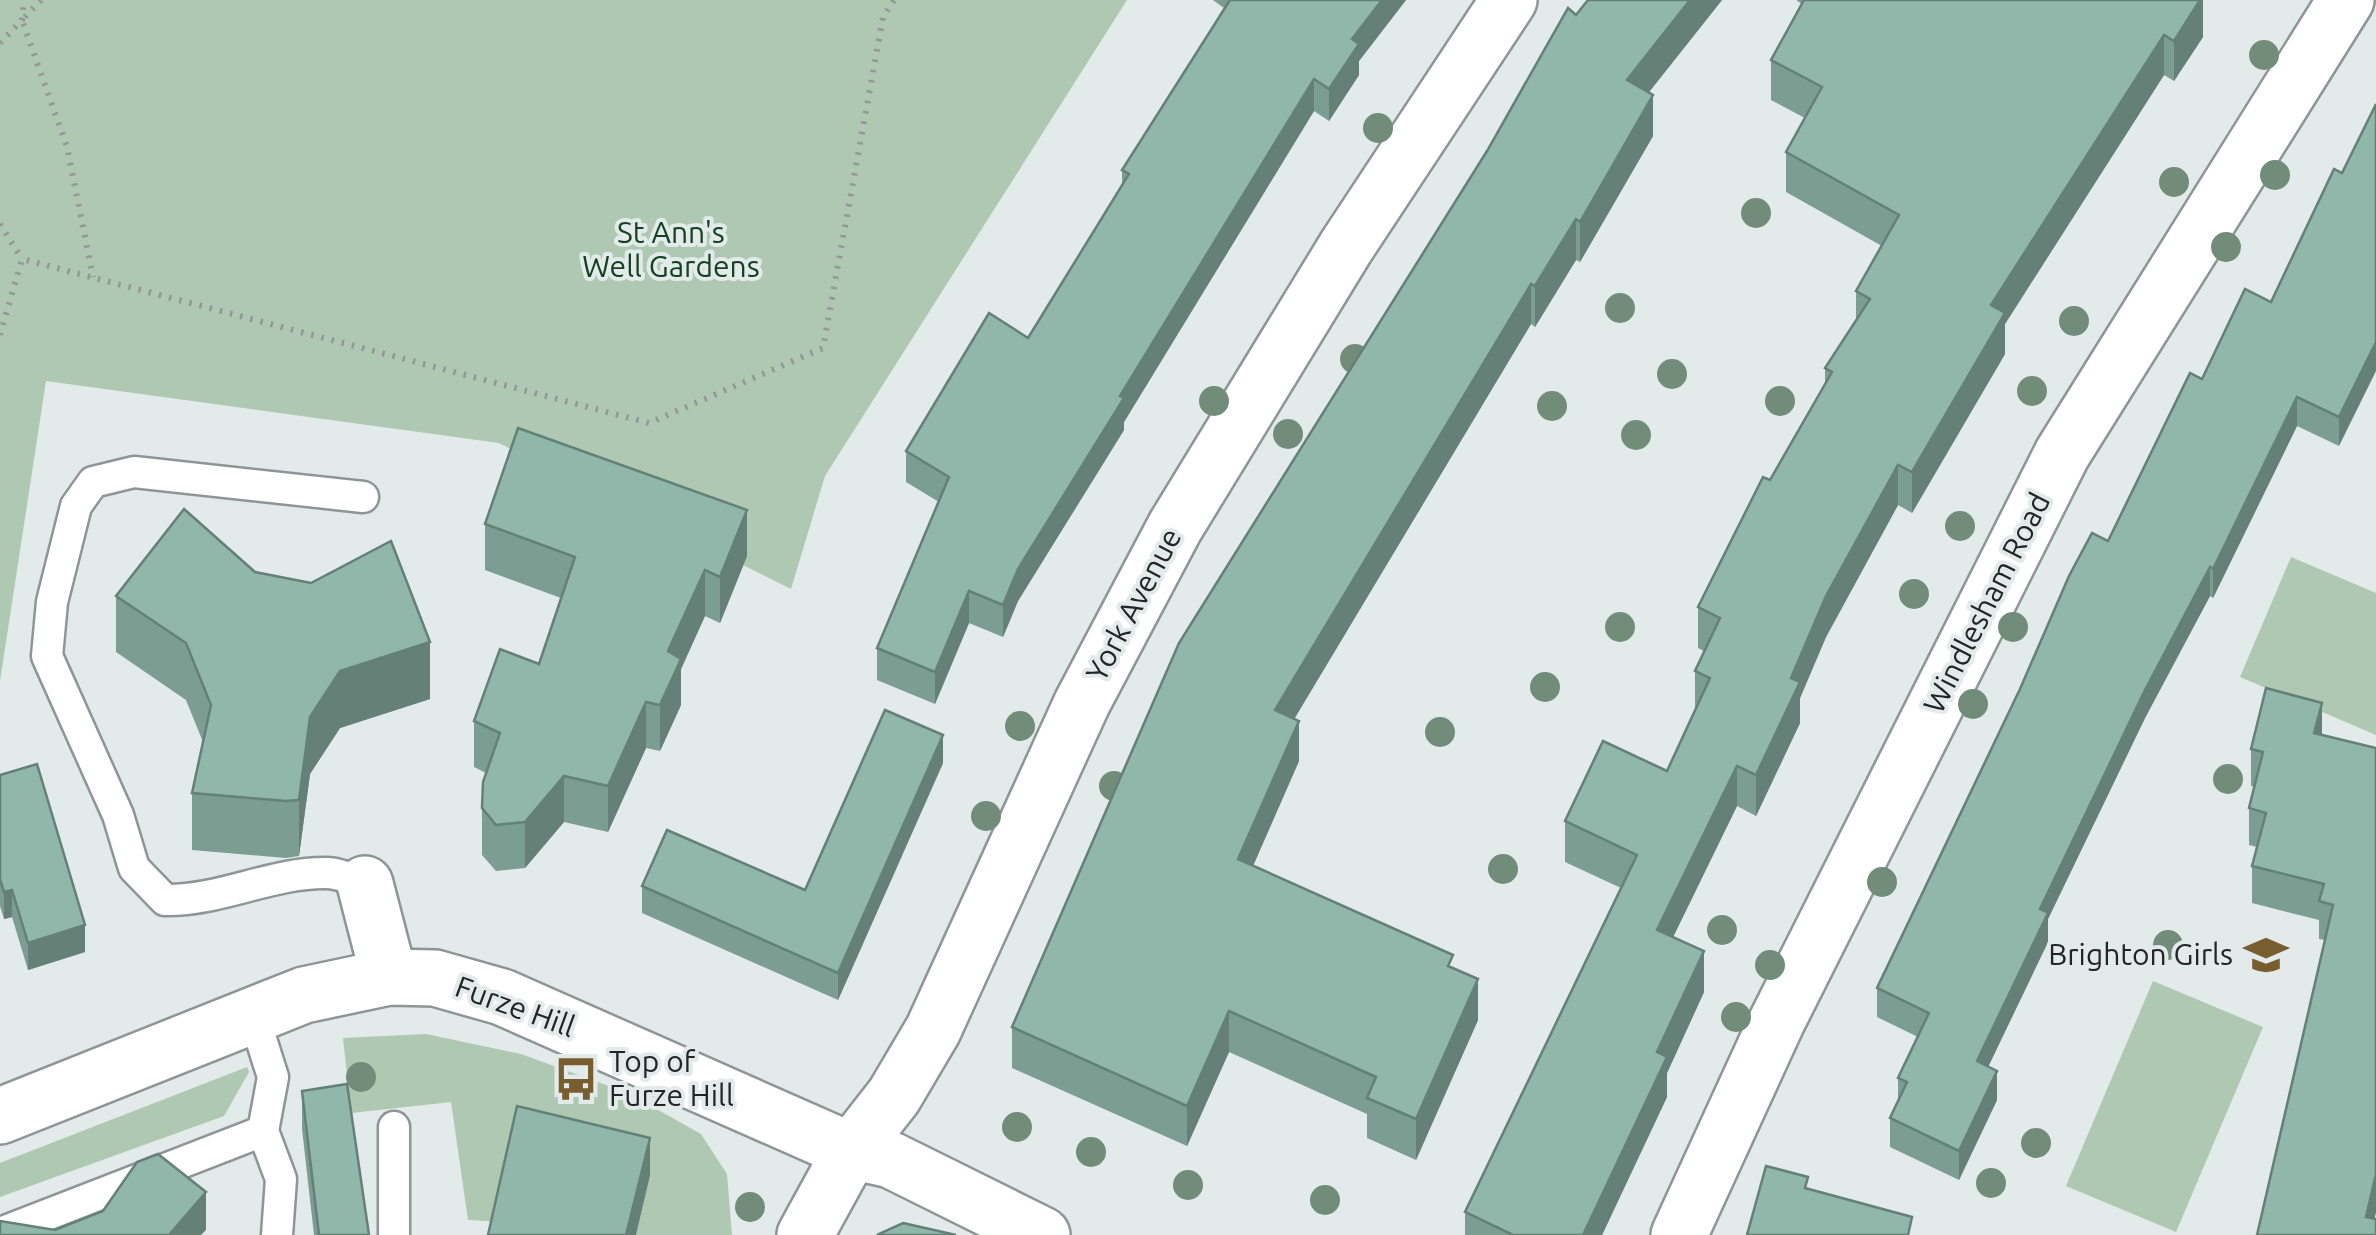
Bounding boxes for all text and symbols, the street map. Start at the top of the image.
park label: St Ann's Well Gardens [582,215,760,283]
street label: Windlesham Road [1916,487,2056,718]
street label: York Avenue [1079,522,1188,687]
school or university icon: Brighton Girls [2242,931,2290,979]
place label: Brighton Girls [2048,937,2233,971]
street label: Furze Hill [451,969,580,1043]
place label: Top of Furze Hill [609,1044,734,1112]
bus stop icon: Top of Furze Hill [552,1055,600,1103]

